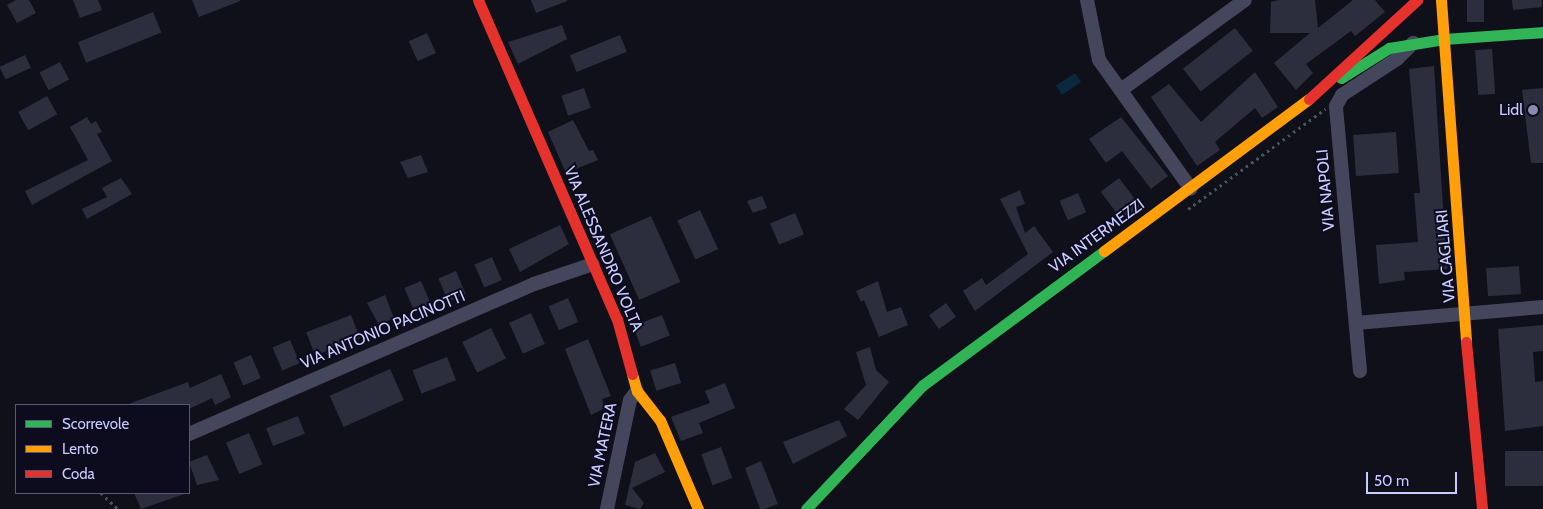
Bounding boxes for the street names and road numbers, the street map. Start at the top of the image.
street label: VIA NAPOLI [1313,148,1339,232]
street label: VIA ALESSANDRO VOLTA [560,164,646,334]
street label: VIA INTERMEZZI [1046,195,1148,277]
street label: VIA CAGLIARI [1432,209,1460,303]
street label: VIA ANTONIO PACINOTTI [298,287,468,373]
street label: VIA MATERA [585,401,621,489]

